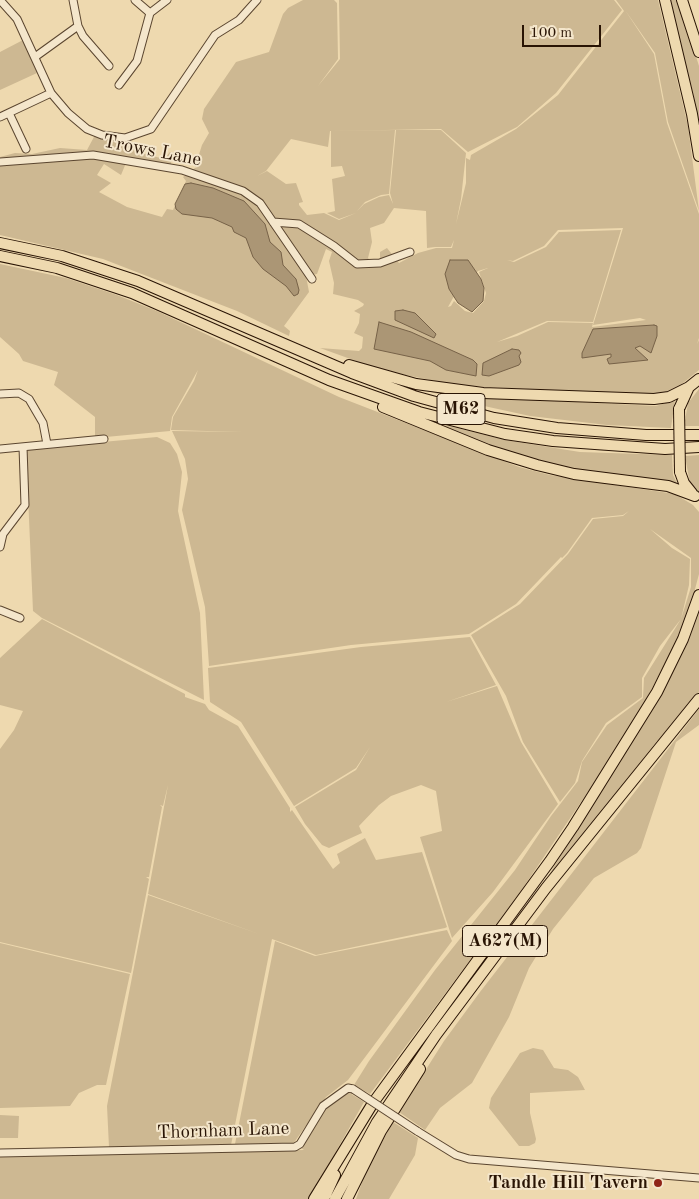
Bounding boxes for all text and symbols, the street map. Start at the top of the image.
scale bar [524,15,603,47]
text: 100 m [530,26,572,41]
street label: Trows Lane [101,130,203,172]
road number: M62 [437,394,485,424]
road number: A627(M) [462,926,548,956]
street label: Thornham Lane [156,1117,290,1145]
place label: Tandle Hill Tavern [488,1172,648,1194]
marker: Tandle Hill Tavern [652,1177,664,1189]

